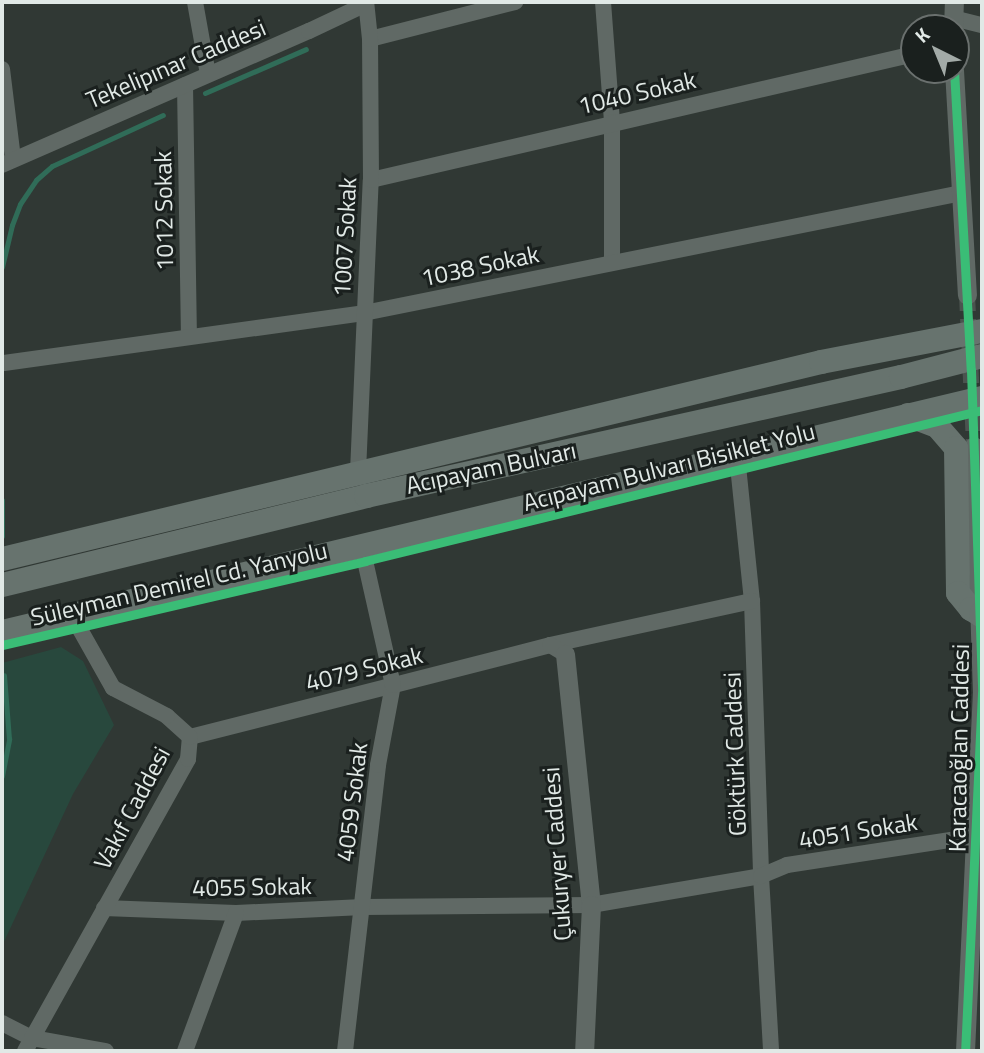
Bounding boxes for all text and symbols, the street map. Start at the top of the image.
street label: Tekelipınar Caddesi [82,13,270,115]
north arrow [900,14,970,84]
text: K [908,20,936,49]
street label: 1040 Sokak [575,66,699,120]
street label: 1012 Sokak [149,151,179,271]
street label: 1007 Sokak [327,176,363,298]
street label: 1038 Sokak [418,239,542,293]
street label: Acıpayam Bulvarı Bisiklet Yolu [520,417,818,517]
street label: Acıpayam Bulvarı [403,436,579,500]
street label: Süleyman Demirel Cd. Yanyolu [28,536,330,632]
street label: 4079 Sokak [302,641,426,697]
street label: Karacaoğlan Caddesi [943,644,975,852]
street label: Göktürk Caddesi [718,671,752,837]
street label: 4059 Sokak [330,741,374,863]
street label: Vakıf Caddesi [88,742,176,874]
street label: Çukuryer Caddesi [537,766,577,942]
street label: 4051 Sokak [797,807,919,855]
street label: 4055 Sokak [192,872,312,902]

